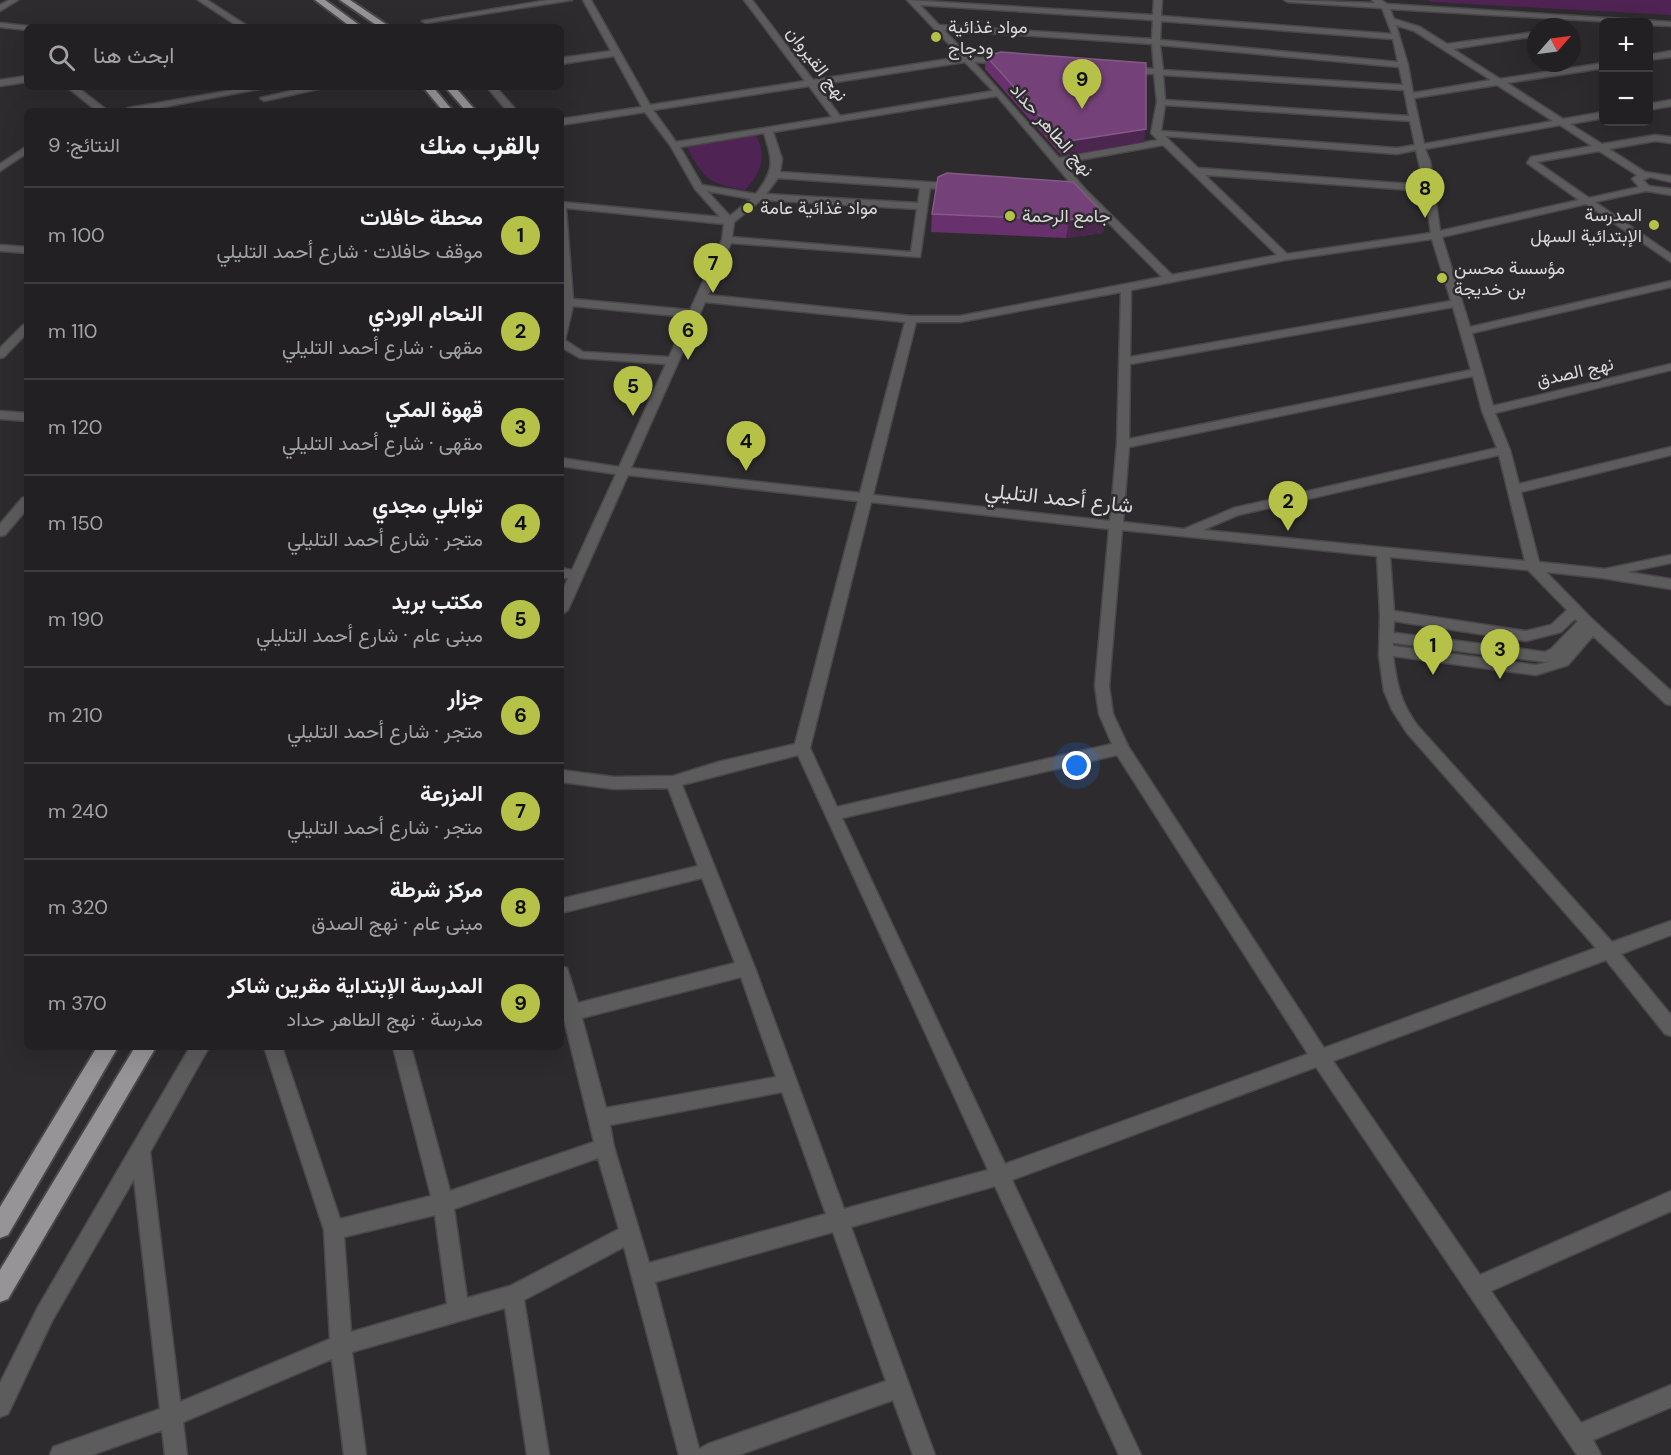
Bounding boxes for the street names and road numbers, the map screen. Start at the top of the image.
street label: نهج القيروان [781,22,853,106]
street label: نهج الطاهر حداد [1005,78,1099,182]
street label: نهج الصدق [1534,352,1616,392]
street label: شارع أحمد التليلي [983,476,1135,523]

